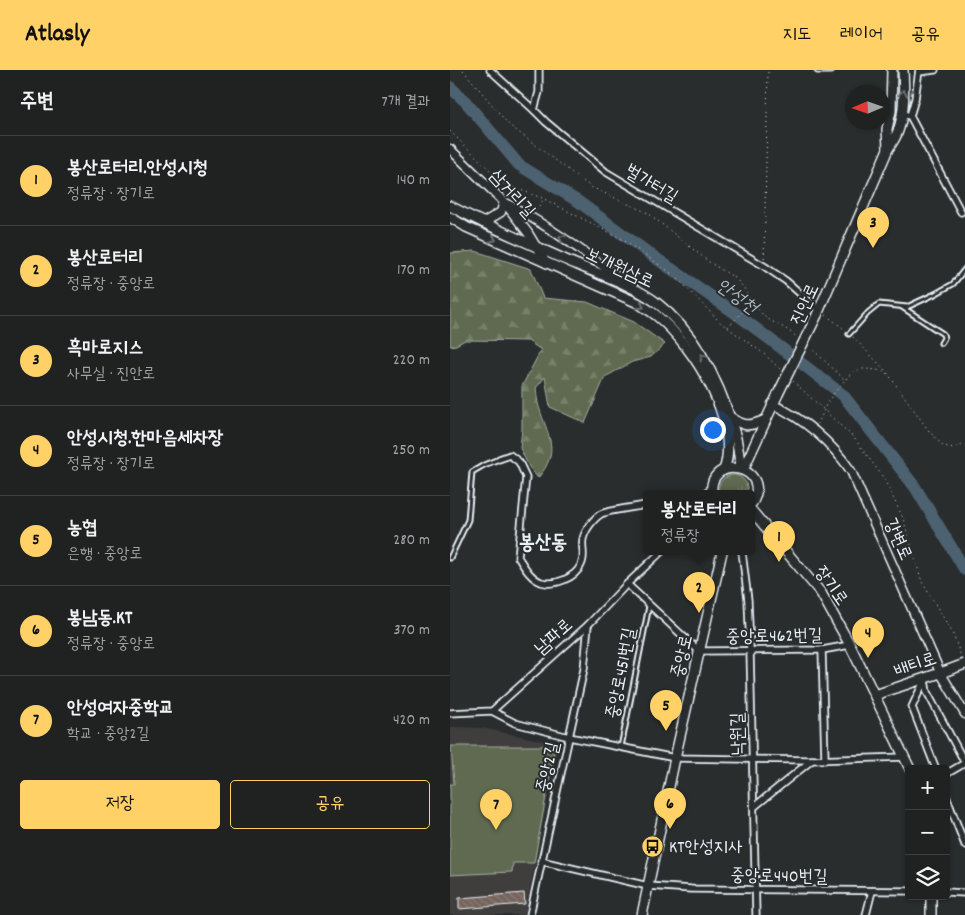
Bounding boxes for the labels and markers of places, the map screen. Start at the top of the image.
pin: 3 [857,207,889,248]
pin: 1 [763,521,795,562]
pin: 2 [683,572,715,613]
pin: 4 [852,617,884,658]
pin: 5 [650,690,682,731]
pin: 6 [654,788,686,829]
pin: 7 [480,789,512,830]
bus stop icon: KT안성지사 [641,834,665,858]
place label: KT안성지사 [669,836,743,861]

